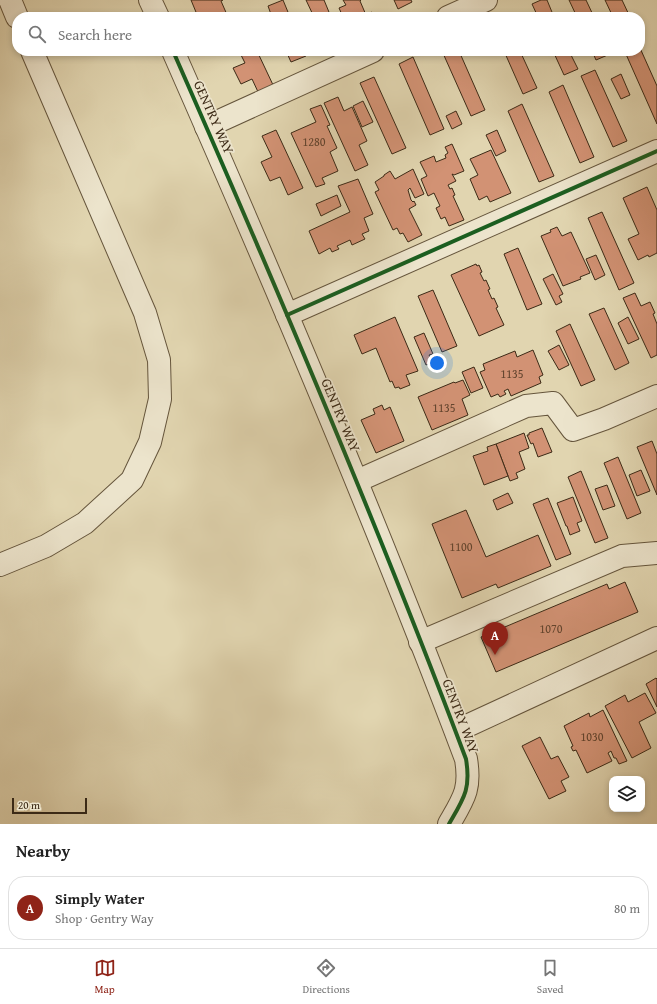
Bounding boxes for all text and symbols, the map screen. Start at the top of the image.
search box [12,12,645,56]
icon: search [26,23,48,45]
text: Search here [58,24,132,45]
street label: GENTRY WAY [189,77,239,157]
house number: 1280 [302,133,326,150]
your location [427,353,447,373]
house number: 1135 [500,365,524,382]
street label: GENTRY WAY [316,375,366,456]
house number: 1135 [432,399,456,416]
house number: 1100 [449,538,473,555]
house number: 1070 [539,620,563,637]
pin: A [482,622,508,655]
street label: GENTRY WAY [438,676,485,757]
house number: 1030 [580,728,604,745]
map controls [609,776,645,812]
button: layers [609,776,645,812]
scale bar [12,796,87,815]
text: 20 m [18,797,40,813]
text: Nearby [16,838,70,863]
text: Simply Water [55,888,144,909]
text: A [26,899,34,918]
text: 80 m [614,899,640,918]
text: Shop · Gentry Way [55,909,154,928]
tab: Map [94,957,116,997]
tab: Directions [303,957,350,997]
tab: Saved [537,957,563,997]

